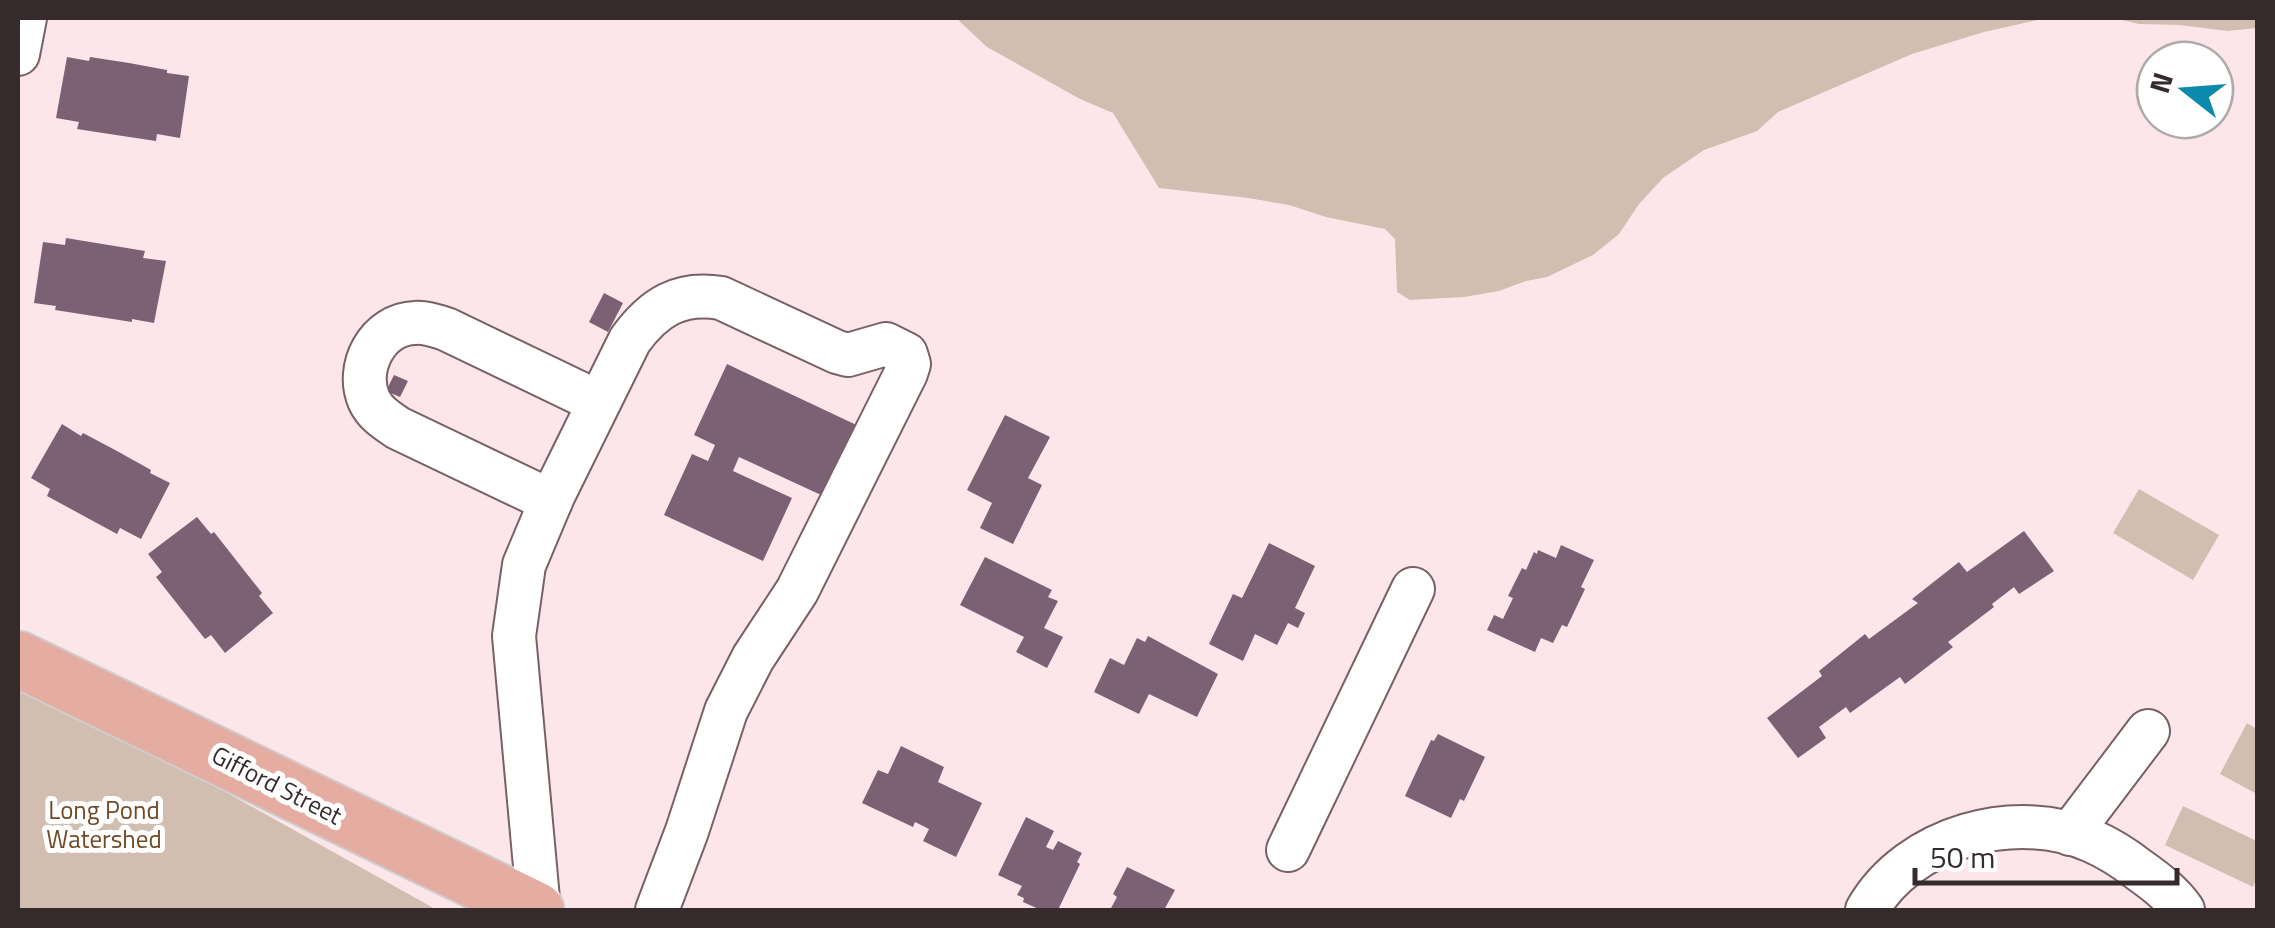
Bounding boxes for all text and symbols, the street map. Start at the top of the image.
north arrow [2135,40,2235,140]
text: N [2137,67,2184,98]
street label: Gifford Street [205,736,349,834]
park label: Long Pond Watershed [46,791,162,858]
scale bar [1915,823,2178,885]
text: 50 m [1930,834,1995,880]

